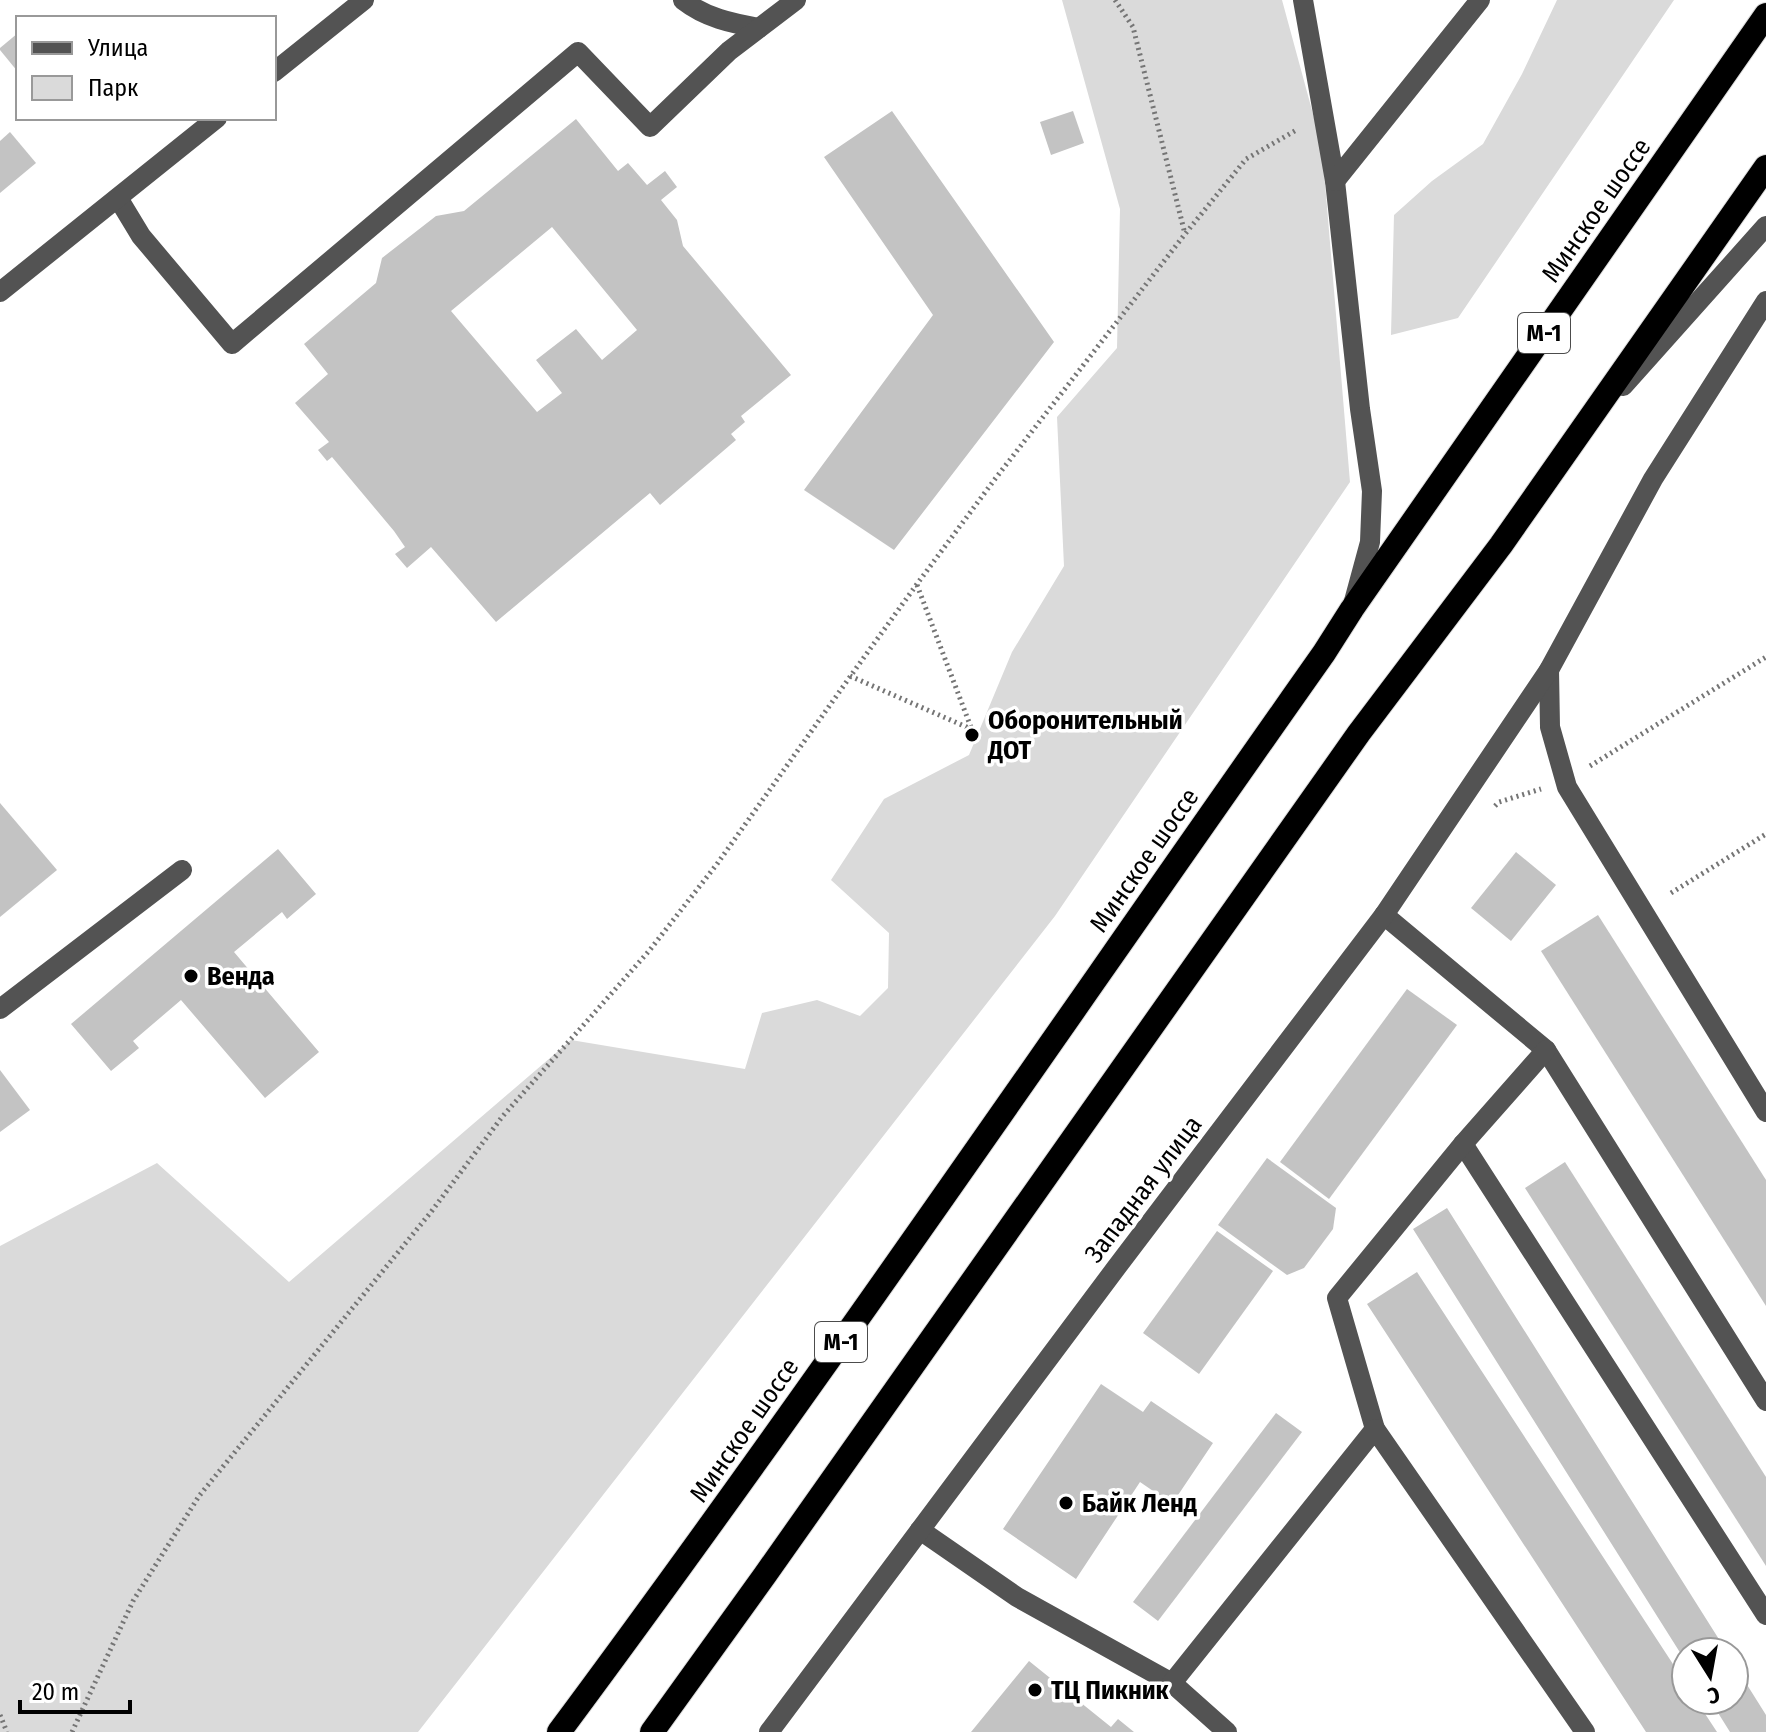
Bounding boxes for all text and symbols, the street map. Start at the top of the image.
legend [16,16,276,120]
text: Улица [87,34,148,62]
text: Парк [88,74,139,102]
street label: Минское шоссе [1535,132,1657,288]
road number: М-1 [1518,313,1570,353]
place label: Оборонительный ДОТ [987,705,1183,766]
marker: Оборонительный ДОТ [963,726,981,744]
street label: Минское шоссе [1083,782,1205,938]
place label: Венда [207,961,275,992]
marker: Венда [182,967,200,985]
street label: Западная улица [1078,1110,1209,1269]
road number: М-1 [815,1322,867,1362]
street label: Минское шоссе [683,1352,805,1508]
place label: Байк Ленд [1082,1488,1197,1519]
marker: Байк Ленд [1057,1494,1075,1512]
north arrow [1670,1636,1750,1716]
scale bar [20,1664,130,1714]
place label: ТЦ Пикник [1051,1675,1170,1706]
text: 20 m [32,1678,79,1706]
marker: ТЦ Пикник [1026,1681,1044,1699]
text: С [1705,1681,1722,1710]

